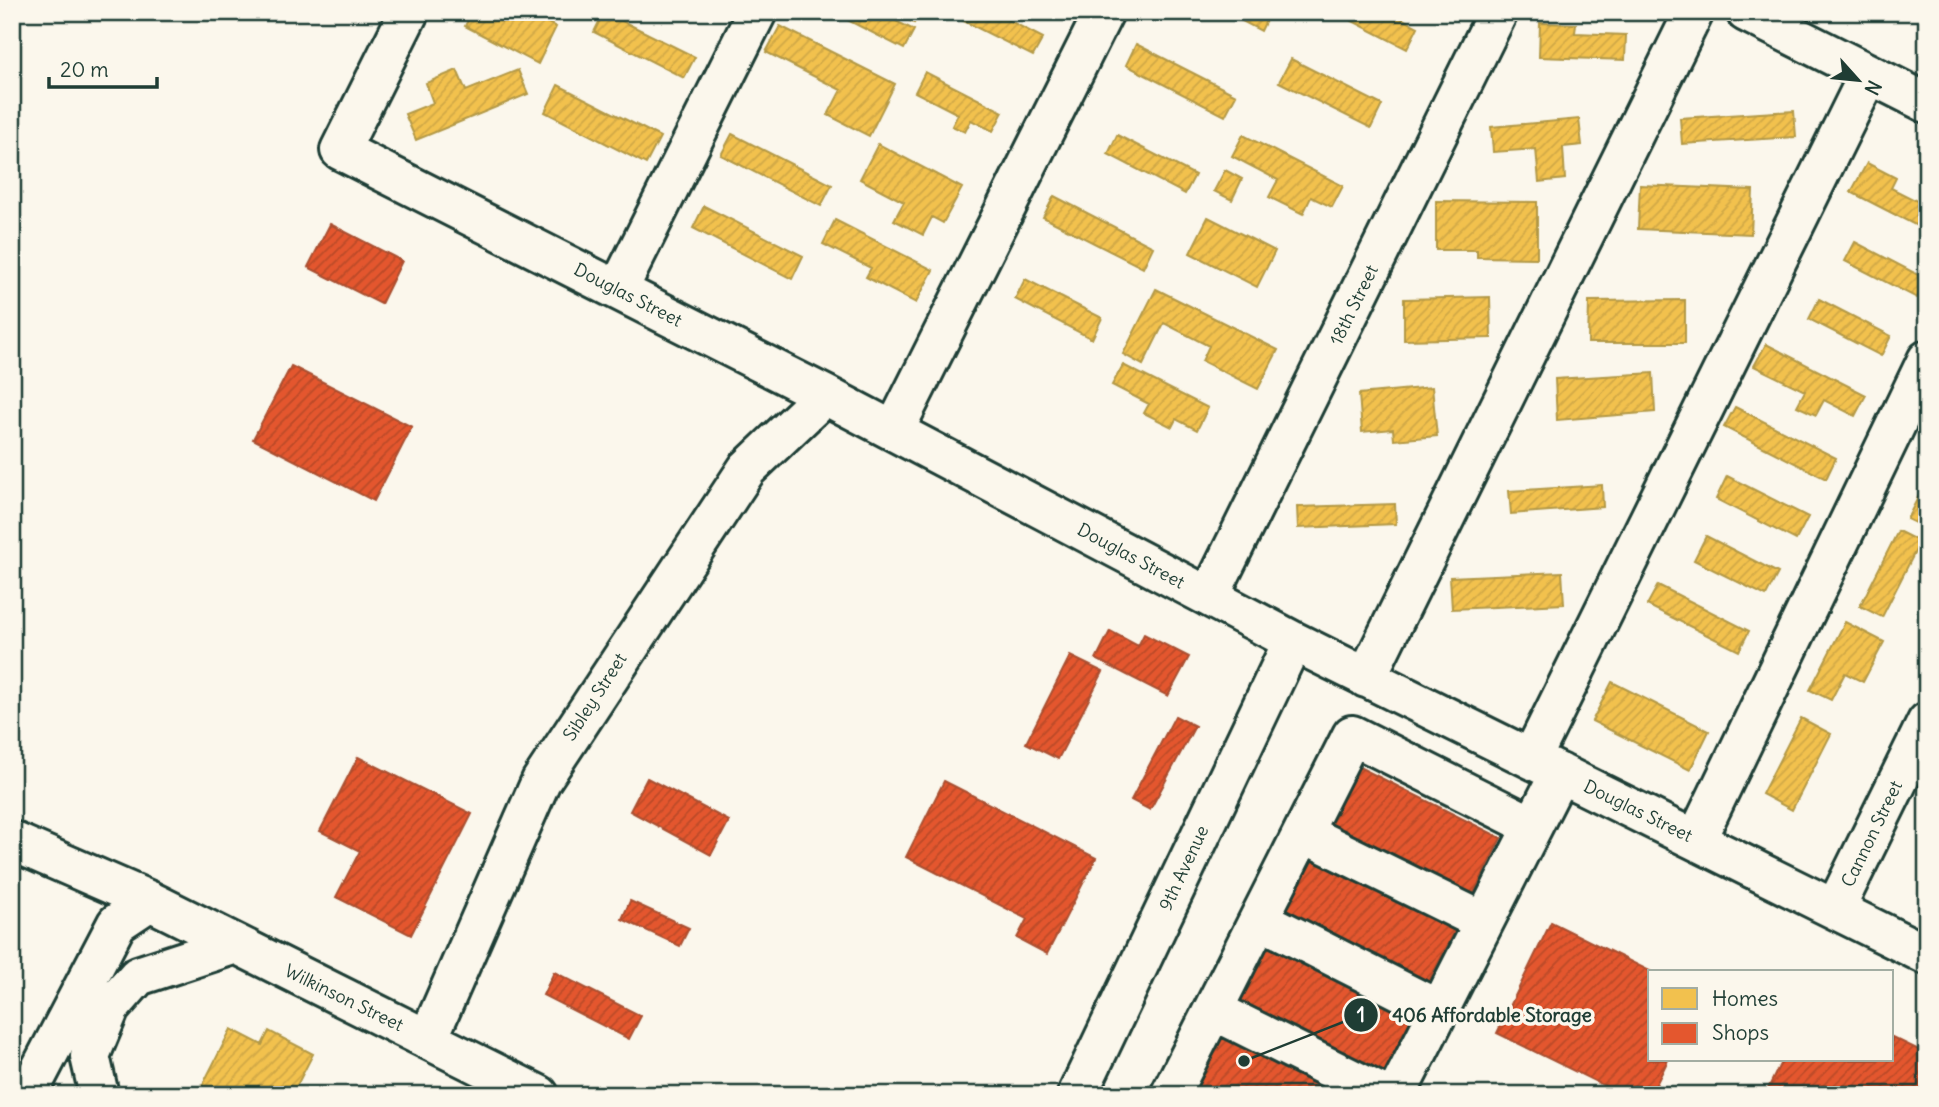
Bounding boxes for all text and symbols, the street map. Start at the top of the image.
scale bar [49,46,158,90]
north arrow [1824,46,1894,116]
text: 20 m [60,56,109,83]
text: N [1859,76,1887,99]
street label: Douglas Street [570,257,686,332]
street label: 18th Street [1324,261,1383,349]
street label: Douglas Street [1074,518,1189,593]
street label: Sibley Street [558,648,632,745]
street label: Douglas Street [1580,774,1696,847]
street label: Cannon Street [1836,777,1907,891]
street label: 9th Avenue [1154,822,1213,914]
street label: Wilkinson Street [281,959,407,1036]
legend [1648,970,1894,1062]
text: Homes [1712,985,1778,1012]
callout: 406 Affordable Storage [1343,995,1606,1035]
text: 1 [1357,1001,1365,1028]
text: 406 Affordable Storage [1392,1003,1592,1027]
text: Shops [1712,1019,1769,1046]

